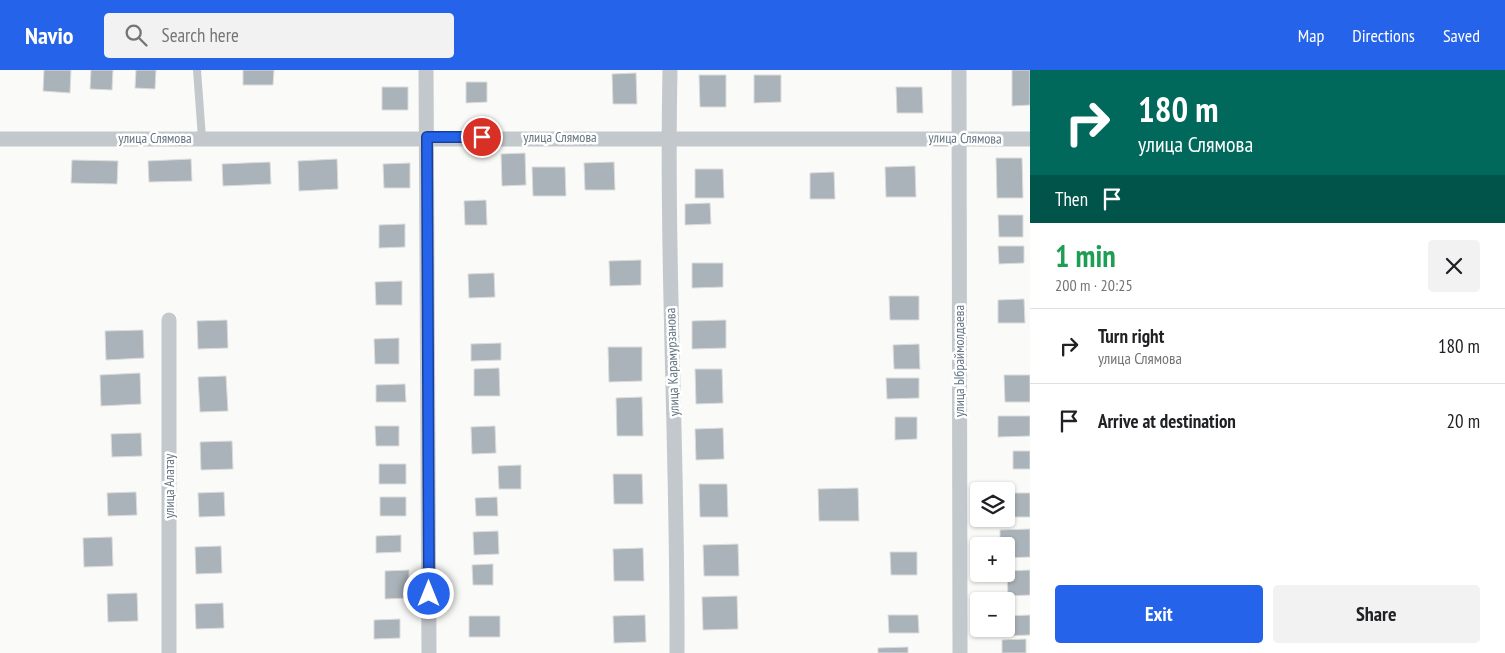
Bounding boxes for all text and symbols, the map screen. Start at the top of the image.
search box [104,13,454,58]
text: Navio [25,20,74,51]
icon: search [122,21,150,49]
text: Search here [162,23,239,47]
text: Map [1298,24,1324,47]
text: Directions [1352,24,1415,47]
text: Saved [1443,24,1480,47]
text: 180 m [1138,86,1219,132]
icon: right [1055,90,1120,155]
pin [461,116,503,158]
icon: arrive [468,123,496,151]
street label: улица Слямова [523,128,597,146]
street label: улица Слямова [928,128,1002,148]
street label: улица Слямова [118,129,192,147]
text: улица Слямова [1138,130,1253,158]
icon: arrive [1098,185,1126,213]
text: Then [1055,187,1088,211]
text: 1 min [1055,236,1116,275]
button: close [1428,240,1480,292]
text: 200 m · 20:25 [1055,275,1133,295]
street label: улица Ыбраймолдаева [950,305,968,417]
street label: улица Карамурзанова [661,308,683,416]
text: Turn right [1098,324,1164,348]
icon: right [1055,332,1083,360]
text: 180 m [1438,334,1480,358]
text: улица Слямова [1098,348,1182,368]
icon: arrive [1055,407,1083,435]
text: Arrive at destination [1098,409,1236,433]
text: 20 m [1447,409,1480,433]
street label: улица Алатау [160,453,178,518]
map controls [970,482,1015,637]
button: layers [970,482,1015,527]
button: + [970,537,1015,582]
position arrow [402,567,454,619]
button: Exit [1055,585,1263,643]
button: Share [1273,585,1480,643]
button: − [970,592,1015,637]

